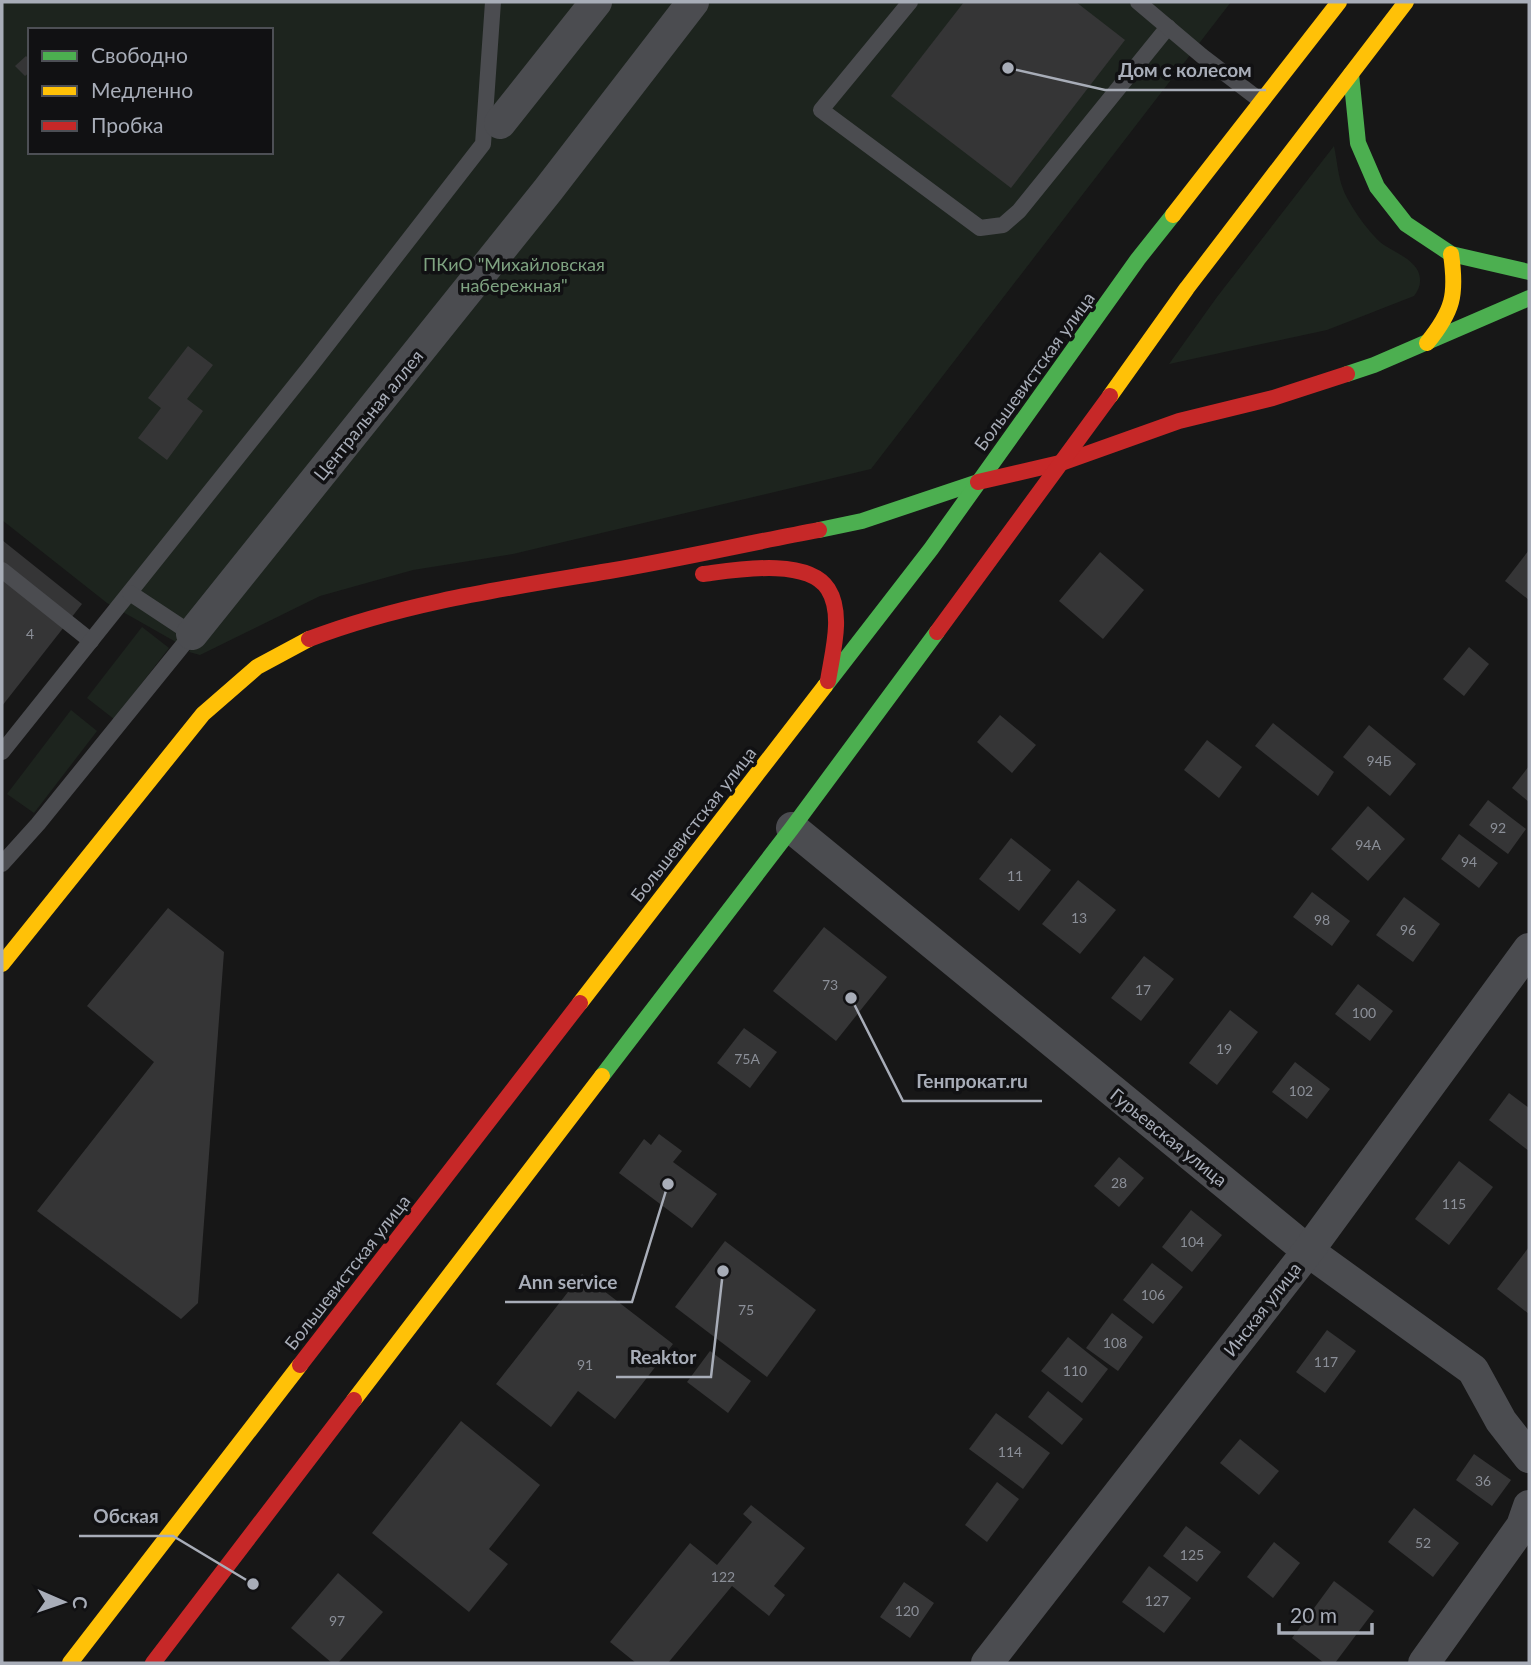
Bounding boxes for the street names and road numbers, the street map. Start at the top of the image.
street label: Большевистская улица [969,287,1099,455]
street label: Центральная аллея [309,345,427,485]
street label: Большевистская улица [626,742,760,906]
street label: Гурьевская улица [1106,1083,1232,1191]
street label: Большевистская улица [280,1190,414,1354]
street label: Инская улица [1218,1258,1306,1360]

